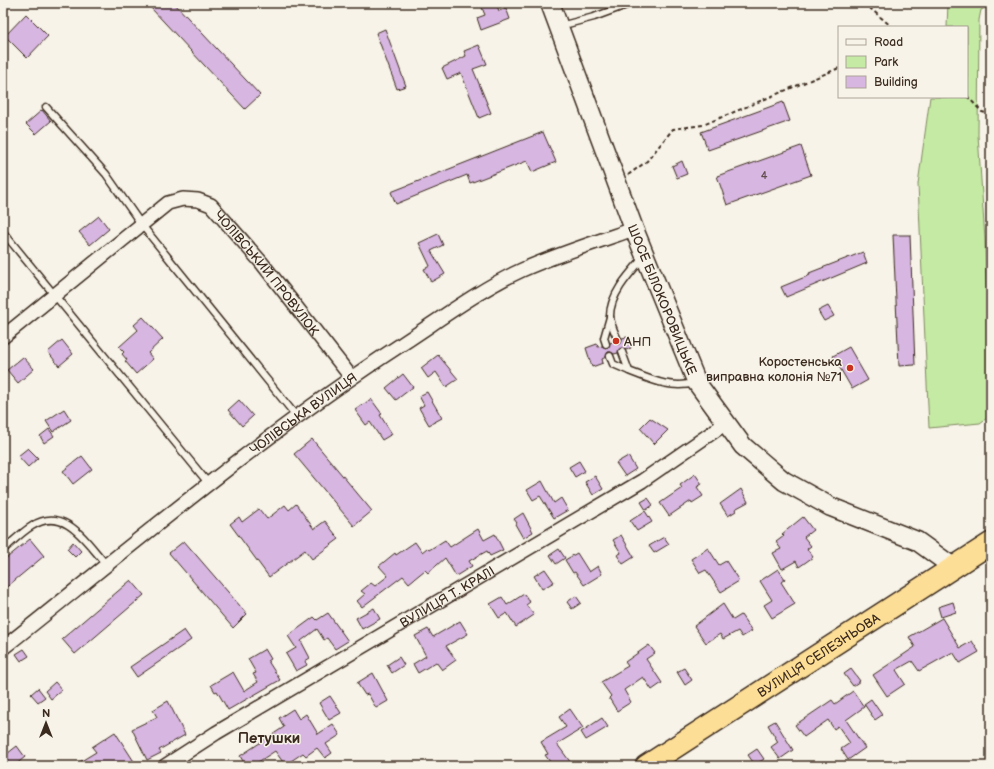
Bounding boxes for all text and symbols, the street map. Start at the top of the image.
legend [838,26,968,98]
text: Road [874,35,903,50]
text: Park [874,55,898,70]
text: Building [874,75,918,90]
house number: 4 [761,169,768,182]
street label: ЧОЛІВСЬКИЙ ПРОВУЛОК [211,208,323,339]
street label: ШОСЕ БІЛОКОРОВИЦЬКЕ [624,222,700,377]
place label: АНП [623,334,651,350]
marker: АНП [611,336,621,346]
place label: Коростенська виправна колонія №71 [706,354,842,385]
marker: Коростенська виправна колонія №71 [845,363,855,373]
street label: ЧОЛІВСЬКА ВУЛИЦЯ [247,370,360,458]
street label: ВУЛИЦЯ Т. КРАЛІ [397,563,498,632]
street label: ВУЛИЦЯ СЕЛЕЗНЬОВА [754,610,883,701]
north arrow [26,703,66,743]
text: N [42,707,50,720]
district label: Петушки [238,729,300,748]

